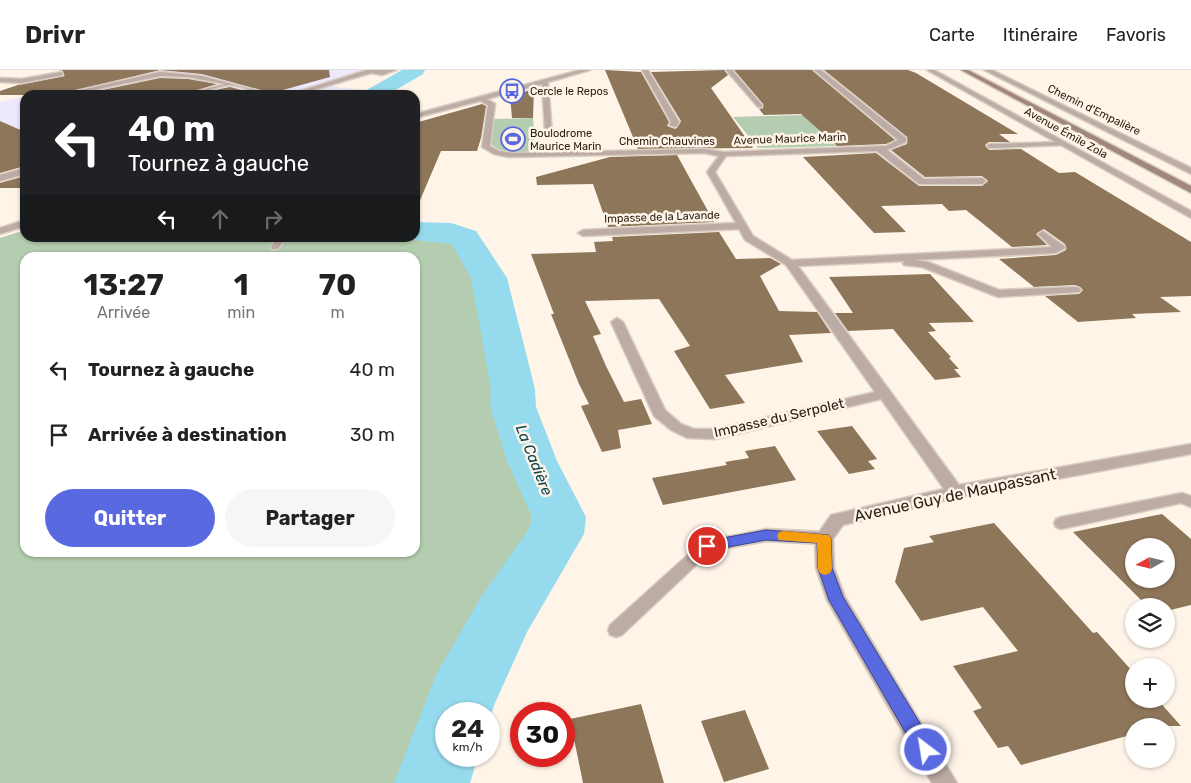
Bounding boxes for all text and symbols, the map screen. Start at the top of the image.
text: Drivr [25,21,85,49]
text: Carte [929,24,975,46]
text: Itinéraire [1003,24,1078,46]
text: Favoris [1106,24,1166,46]
bus stop icon: Cercle le Repos [499,78,525,104]
street label: Chemin d'Empalière [1045,82,1143,138]
place label: Cercle le Repos [530,85,609,98]
street label: Avenue Émile Zola [1022,105,1110,161]
text: 40 m [128,108,215,150]
icon: left [45,110,110,175]
sports icon: Boulodrome Maurice Marin [500,126,526,152]
place label: Boulodrome Maurice Marin [530,127,602,153]
street label: Avenue Maurice Marin [733,131,847,147]
street label: Chemin Chauvines [619,135,715,148]
text: Tournez à gauche [128,150,309,177]
icon: left [153,205,181,233]
icon: ahead [206,205,234,233]
icon: right [259,205,287,233]
street label: Impasse de la Lavande [604,208,720,226]
text: 13:27 [84,267,164,303]
text: 1 [234,267,249,303]
text: 70 [319,267,356,303]
text: Arrivée [97,303,150,322]
text: min [227,303,255,322]
text: m [330,303,345,322]
icon: left [45,356,73,384]
text: Tournez à gauche [88,358,254,381]
text: 40 m [350,358,395,381]
street label: Impasse du Serpolet [712,395,846,441]
icon: arrive [45,421,73,449]
water label: La Cadière [512,422,557,499]
text: Arrivée à destination [88,423,287,446]
text: 30 m [350,423,395,446]
street label: Avenue Guy de Maupassant [852,464,1058,526]
button: Quitter [45,489,215,547]
button: Partager [225,489,395,547]
pin [686,525,728,567]
icon: arrive [693,532,721,560]
north arrow [1125,538,1175,588]
map controls [1125,538,1175,768]
button: layers [1125,598,1175,648]
button: + [1125,658,1175,708]
speed limit sign: 30 [510,702,575,767]
text: 24 [451,714,484,743]
button: − [1125,718,1175,768]
position arrow [899,723,951,775]
text: km/h [453,740,482,754]

